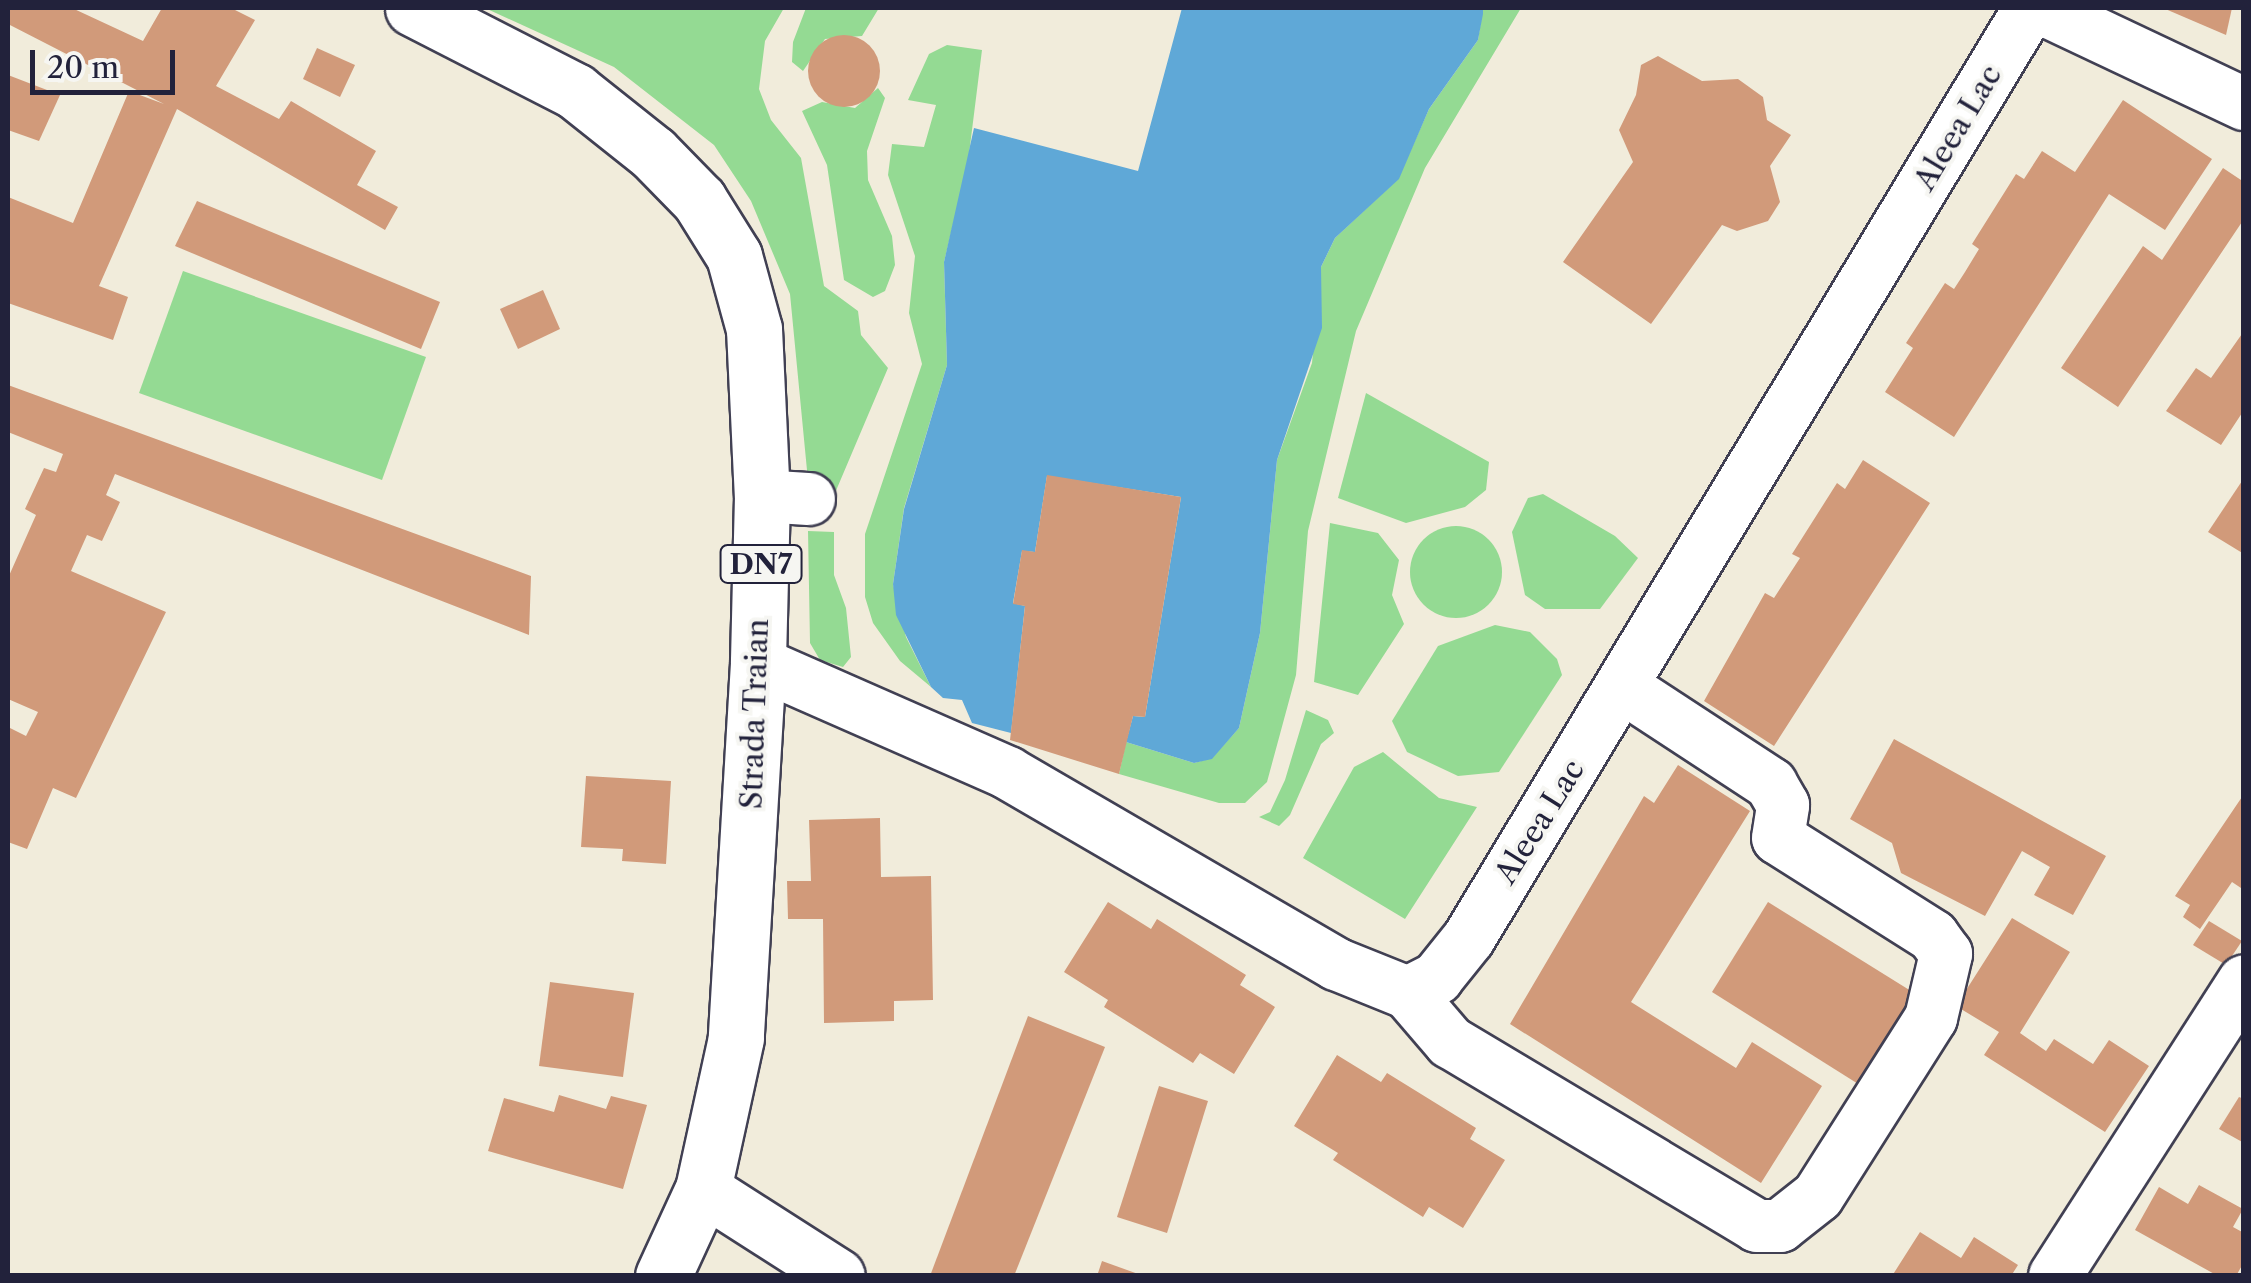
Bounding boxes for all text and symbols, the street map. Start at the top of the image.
scale bar [35,30,180,92]
text: 20 m [47,49,119,86]
street label: Aleea Lac [1907,59,2009,197]
road number: DN7 [718,541,804,587]
street label: Strada Traian [734,618,776,810]
street label: Aleea Lac [1488,753,1592,891]

